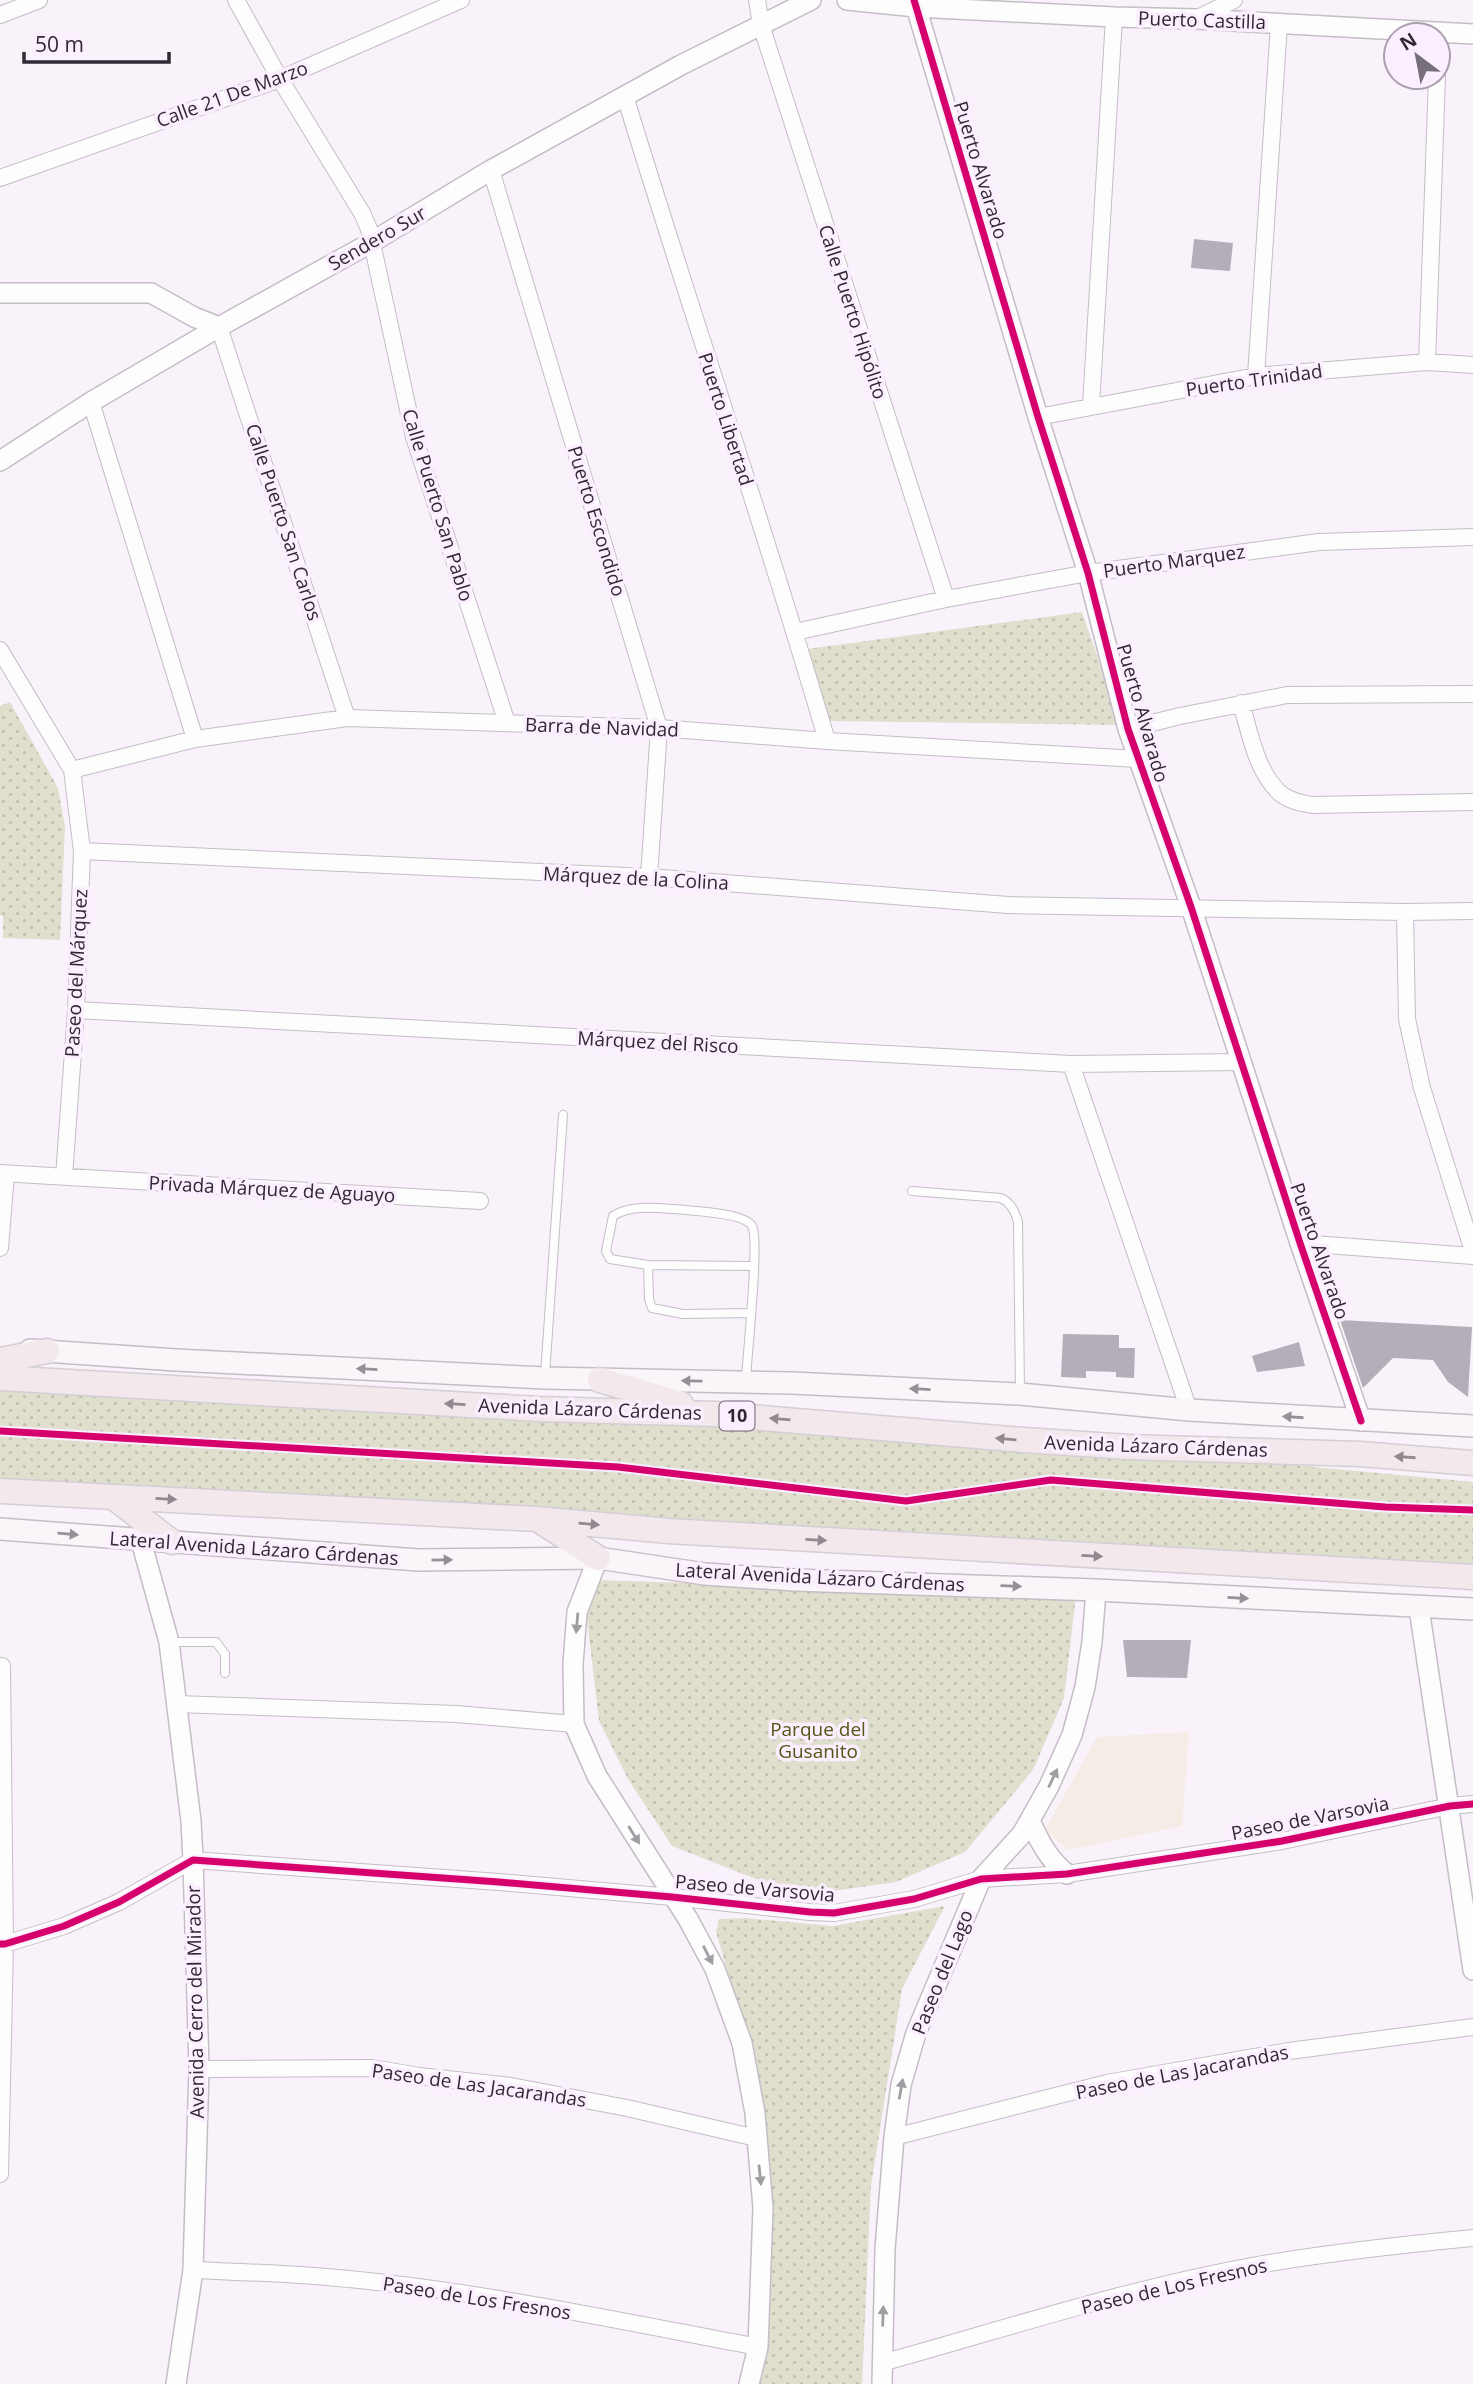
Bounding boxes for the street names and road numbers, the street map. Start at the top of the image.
street label: Puerto Castilla [1138,5,1266,35]
street label: Calle 21 De Marzo [153,55,311,133]
street label: Puerto Alvarado [948,98,1014,242]
street label: Sendero Sur [323,199,431,277]
street label: Calle Puerto Hipólito [813,221,893,403]
street label: Puerto Libertad [692,349,760,489]
street label: Puerto Trinidad [1184,358,1324,402]
street label: Calle Puerto San Pablo [396,406,480,604]
street label: Calle Puerto San Carlos [240,420,328,624]
street label: Puerto Escondido [562,443,632,599]
street label: Puerto Marquez [1101,538,1247,584]
street label: Puerto Alvarado [1111,641,1175,785]
street label: Barra de Navidad [525,711,679,743]
street label: Márquez de la Colina [542,860,730,896]
street label: Paseo del Márquez [59,888,93,1058]
street label: Márquez del Risco [577,1025,739,1059]
street label: Privada Márquez de Aguayo [148,1170,396,1208]
street label: Puerto Alvarado [1284,1179,1356,1323]
street label: Avenida Lázaro Cárdenas [478,1392,702,1426]
road number: 10 [720,1401,754,1430]
street label: Avenida Lázaro Cárdenas [1044,1429,1268,1463]
street label: Lateral Avenida Lázaro Cárdenas [109,1525,399,1571]
street label: Lateral Avenida Lázaro Cárdenas [675,1556,965,1598]
street label: Paseo de Varsovia [1229,1790,1391,1846]
street label: Paseo de Varsovia [674,1868,836,1908]
street label: Avenida Cerro del Mirador [180,1885,210,2119]
street label: Paseo del Lago [905,1906,979,2038]
street label: Paseo de Las Jacarandas [1073,2039,1291,2105]
street label: Paseo de Las Jacarandas [370,2057,588,2113]
street label: Paseo de Los Fresnos [1078,2252,1270,2320]
street label: Paseo de Los Fresnos [381,2270,573,2326]

